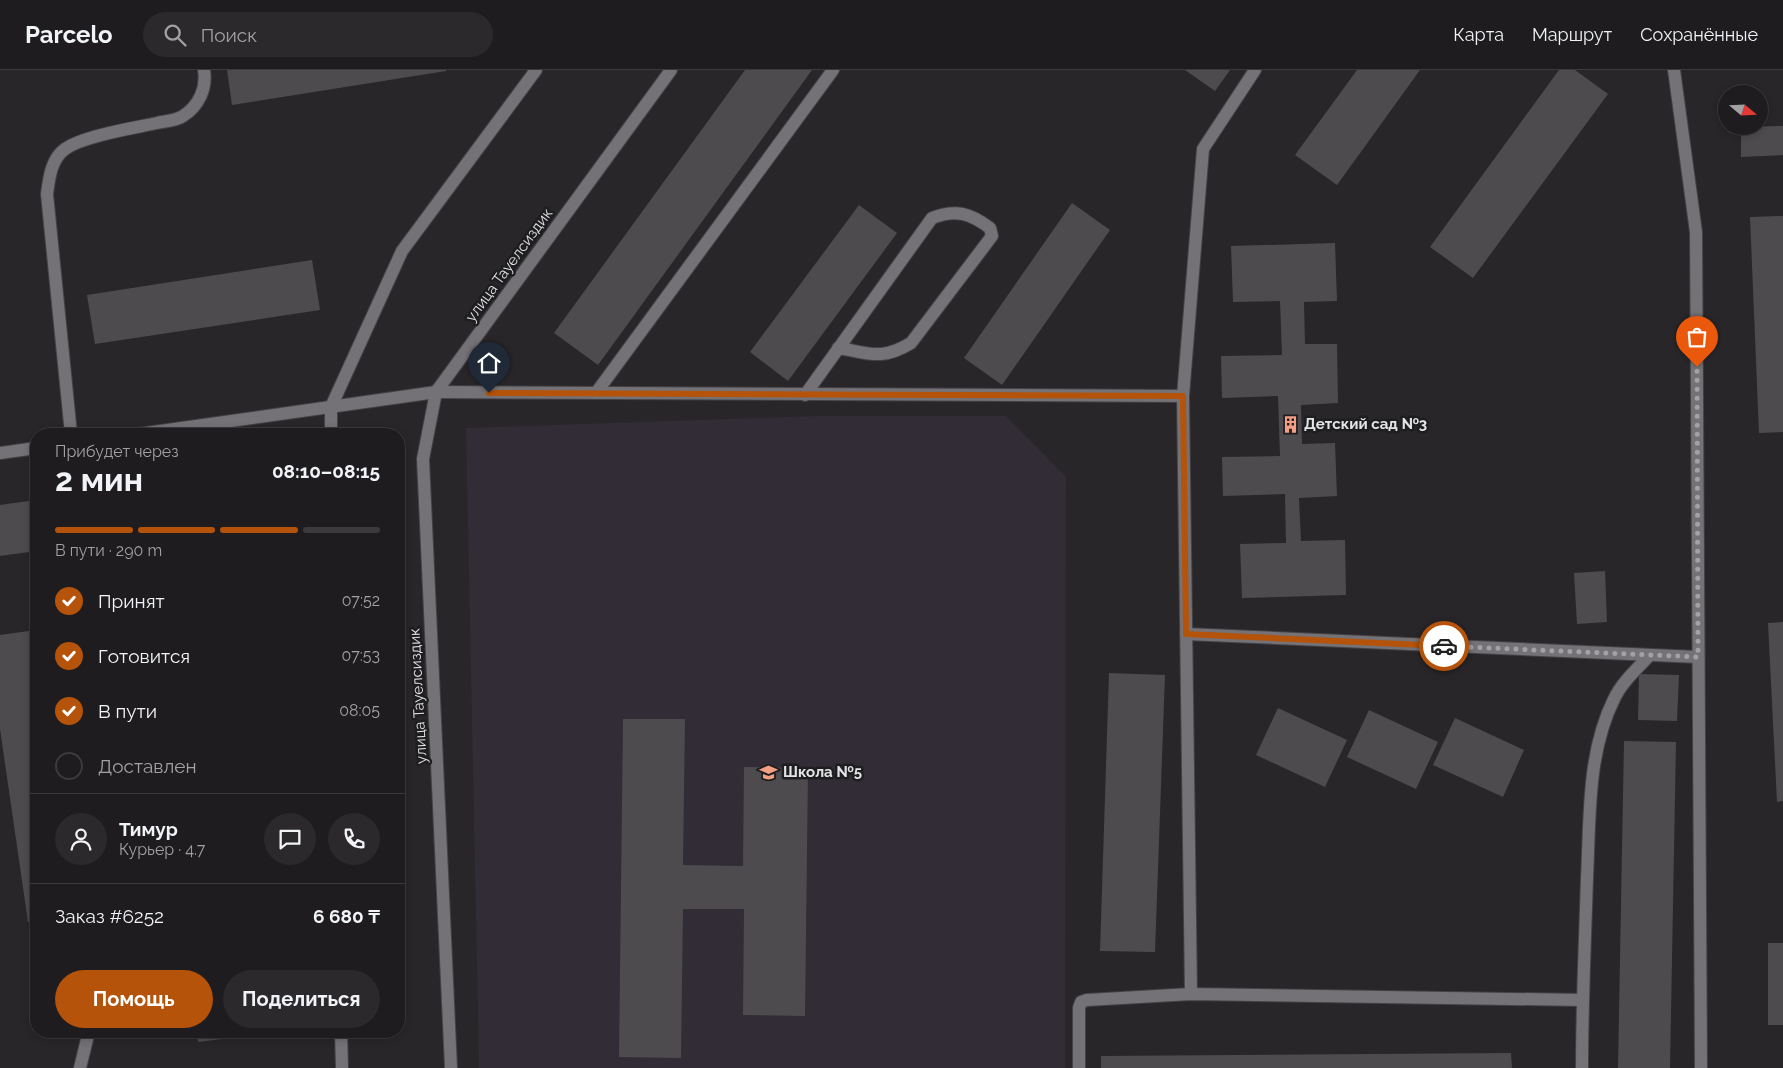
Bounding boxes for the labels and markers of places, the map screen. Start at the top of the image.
pin [1676,316,1718,367]
pin [468,342,510,393]
building icon: Детский сад №3 [1280,414,1300,434]
place label: Детский сад №3 [1304,415,1427,433]
school or university icon: Школа №5 [759,762,779,782]
place label: Школа №5 [783,763,862,781]

